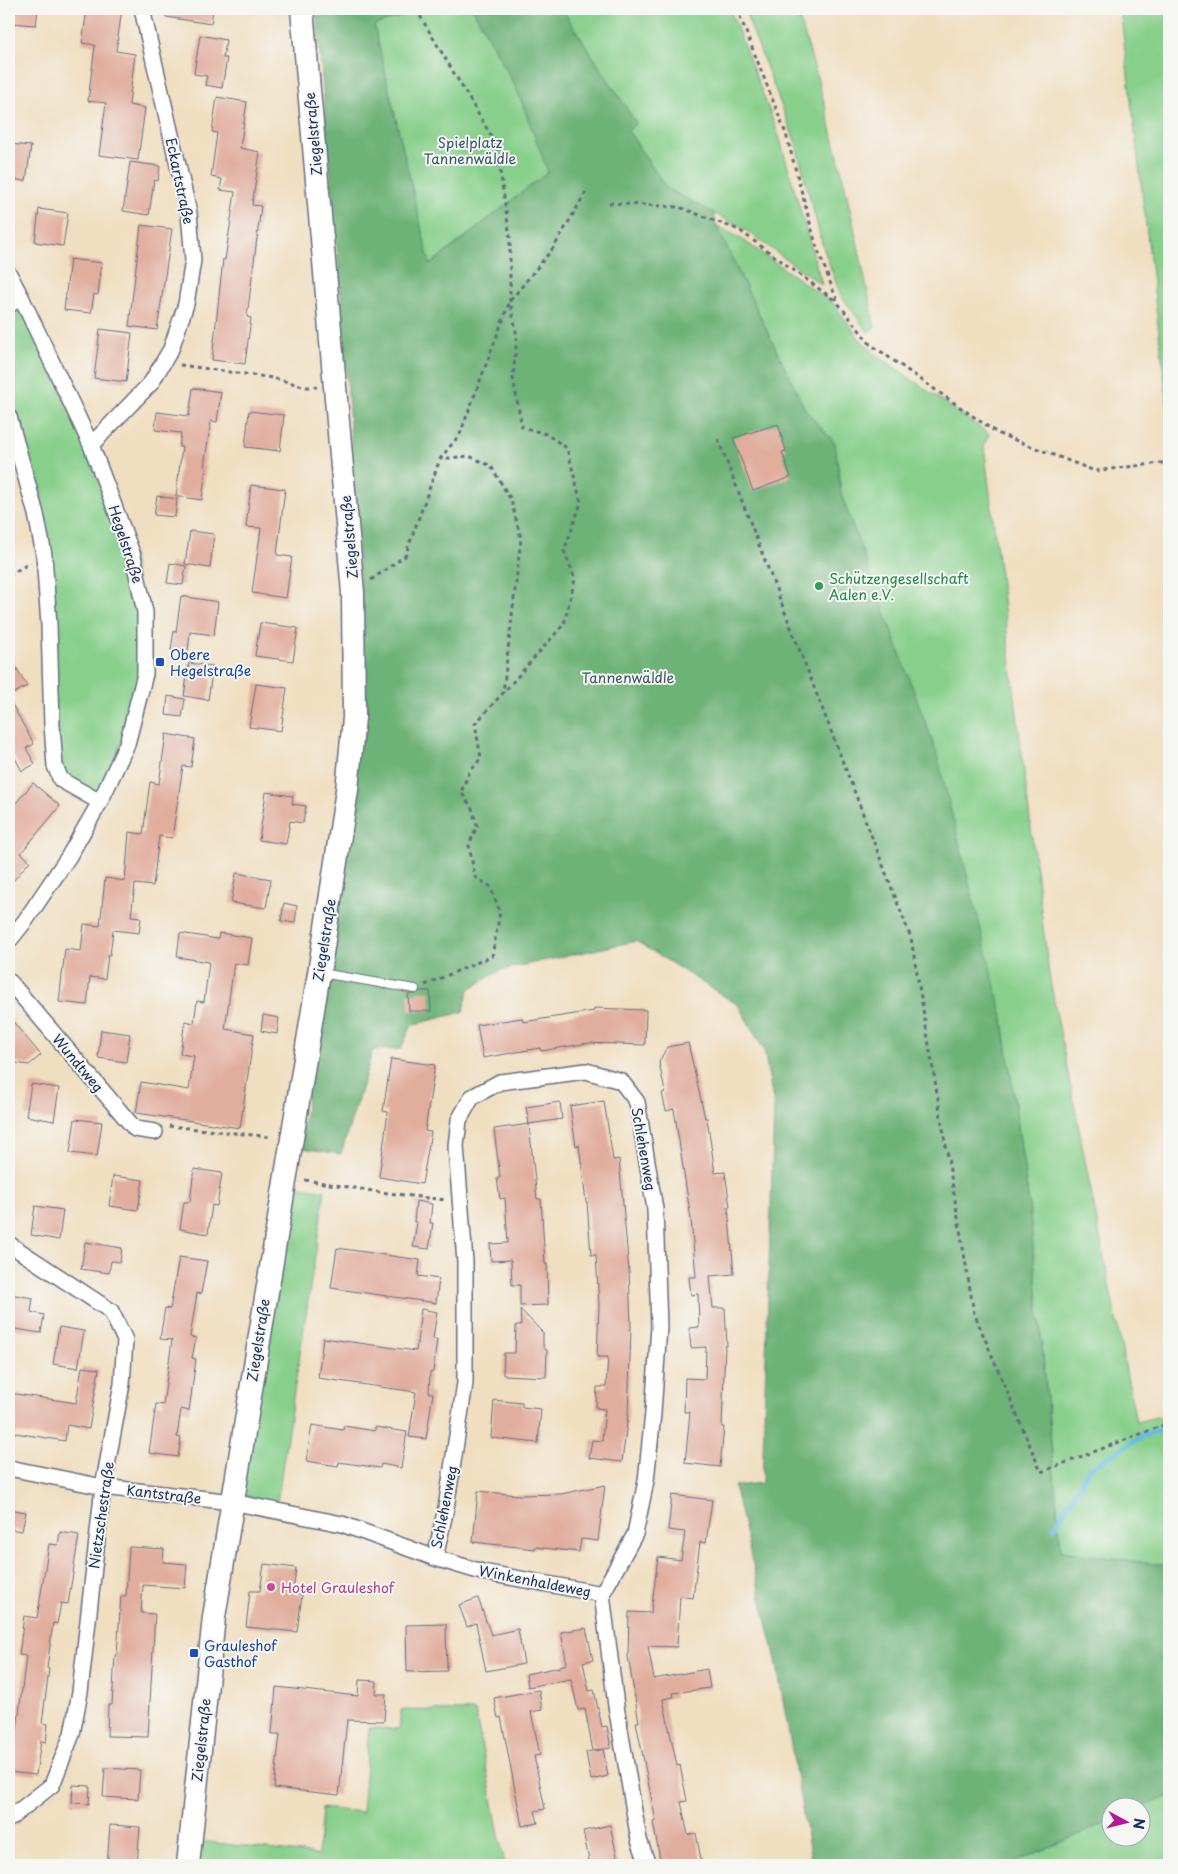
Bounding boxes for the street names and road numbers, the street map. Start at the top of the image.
street label: Ziegelstraße [299,91,327,177]
street label: Eckartstraße [161,136,199,226]
street label: Ziegelstraße [335,494,363,580]
street label: Hegelstraße [103,502,149,586]
street label: Ziegelstraße [307,897,341,983]
street label: Wundtweg [47,1029,109,1097]
street label: Schlehenweg [626,1106,662,1192]
street label: Ziegelstraße [241,1297,275,1383]
street label: Nietzschestraße [83,1460,119,1570]
street label: Schlehenweg [426,1464,462,1550]
street label: Kantstraße [125,1479,203,1509]
street label: Winkenhaldeweg [477,1560,593,1602]
street label: Ziegelstraße [186,1697,216,1783]

